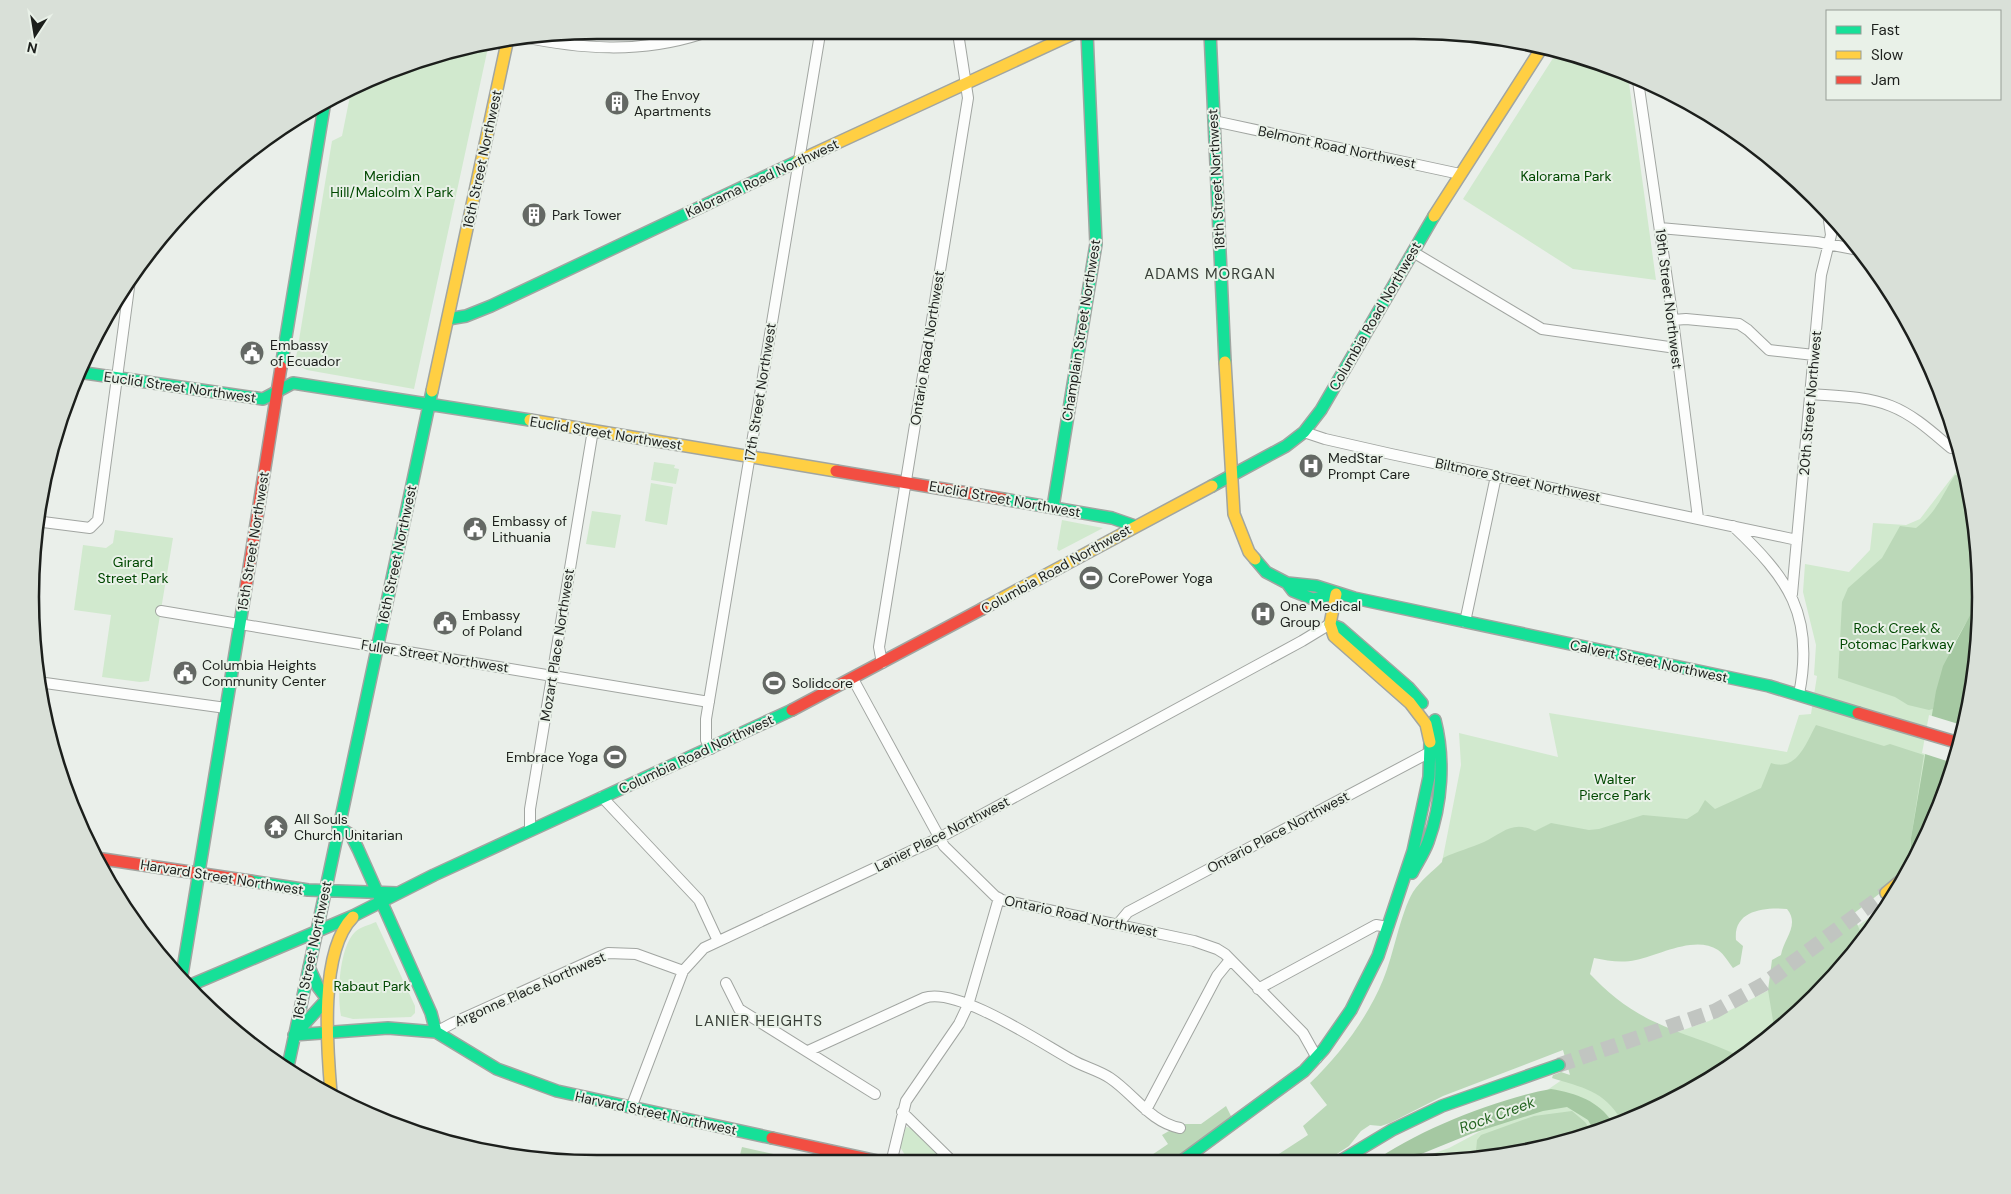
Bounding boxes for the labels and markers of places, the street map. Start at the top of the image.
place label: The Envoy Apartments [634,86,711,120]
building icon: The Envoy Apartments [604,90,630,116]
building icon: Park Tower [521,202,547,228]
place label: Park Tower [552,206,622,224]
place label: Embassy of Ecuador [270,336,341,370]
public building icon: Embassy of Ecuador [239,340,265,366]
place label: MedStar Prompt Care [1328,449,1410,483]
hospital icon: MedStar Prompt Care [1298,453,1324,479]
place label: Embassy of Lithuania [492,512,567,546]
public building icon: Embassy of Lithuania [462,516,488,542]
sports icon: CorePower Yoga [1078,565,1104,591]
place label: CorePower Yoga [1108,569,1213,587]
place label: One Medical Group [1280,597,1361,631]
hospital icon: One Medical Group [1250,601,1276,627]
place label: Embassy of Poland [462,606,522,640]
public building icon: Embassy of Poland [432,610,458,636]
place label: Columbia Heights Community Center [202,656,326,690]
public building icon: Columbia Heights Community Center [172,660,198,686]
sports icon: Solidcore [761,670,787,696]
place label: Solidcore [792,674,853,692]
sports icon: Embrace Yoga [602,744,628,770]
place label: Embrace Yoga [506,748,598,766]
place label: All Souls Church Unitarian [294,810,403,844]
temple icon: All Souls Church Unitarian [263,814,289,840]

